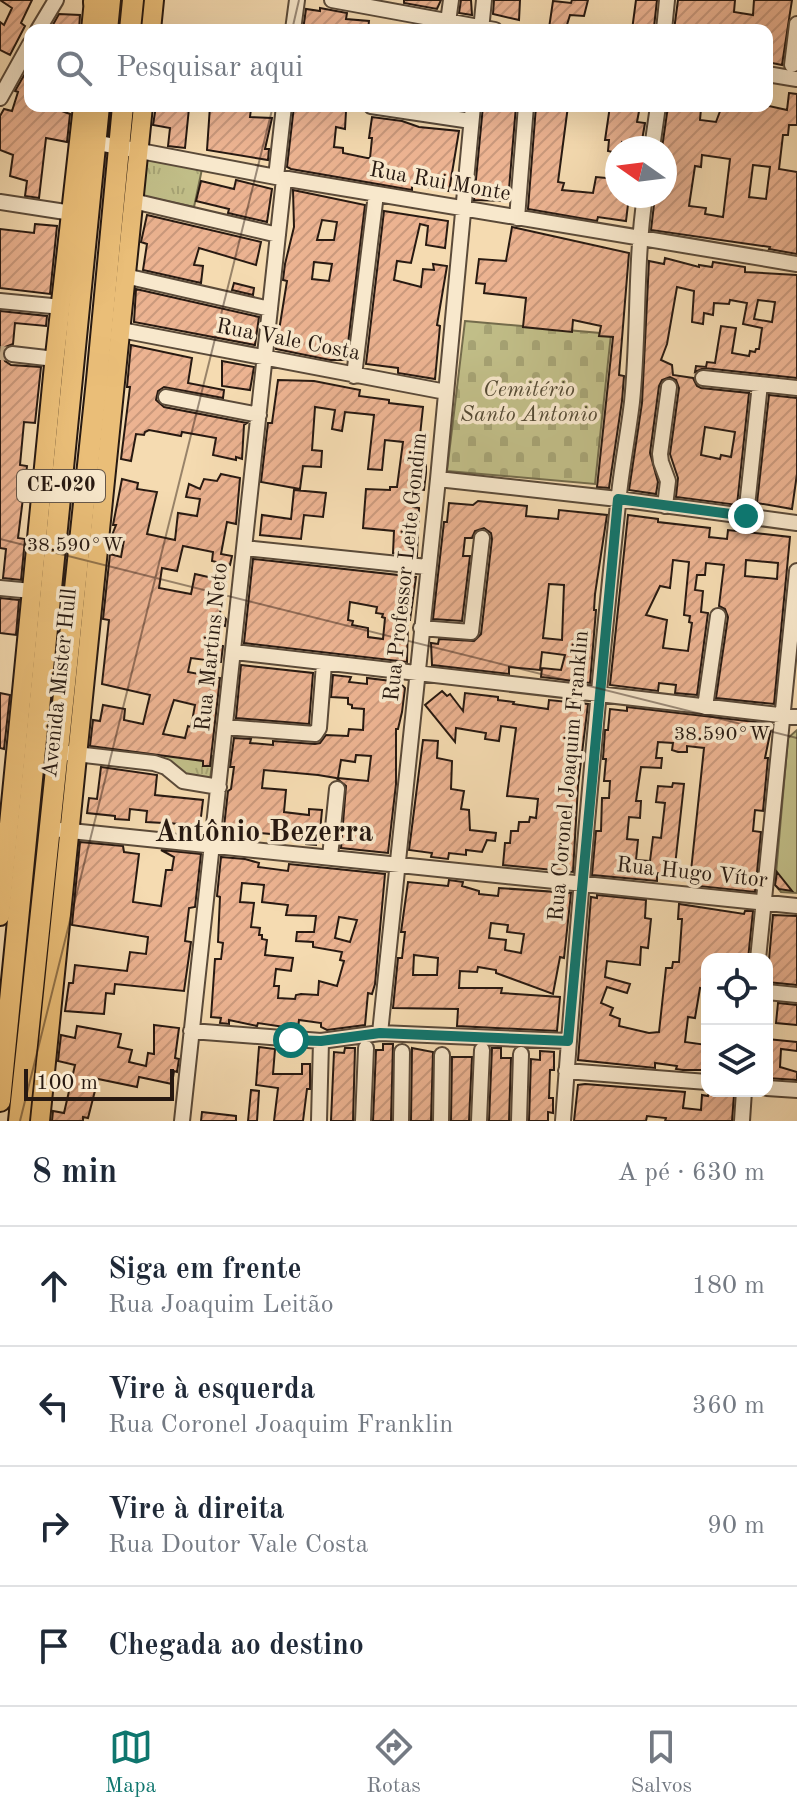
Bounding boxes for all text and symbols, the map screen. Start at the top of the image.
search box [24,24,773,112]
icon: search [52,46,96,90]
text: Pesquisar aqui [116,53,303,83]
north arrow [605,136,677,208]
street label: Rua Rui Monte [368,159,512,205]
street label: Rua Vale Costa [214,315,362,365]
park label: Cemitério Santo Antonio [460,379,598,426]
street label: Rua Professor Leite Gondim [381,431,431,703]
road number: CE-020 [17,470,105,502]
route end [728,498,764,534]
text: 38.590°W [27,536,123,556]
street label: Rua Martins Neto [192,561,232,733]
street label: Avenida Mister Hull [39,587,81,779]
street label: Rua Coronel Joaquim Franklin [545,629,593,922]
text: 38.590°W [674,725,770,745]
district label: Antônio Bezerra [154,818,374,848]
street label: Rua Hugo Vítor [615,854,769,892]
map controls [701,953,773,1097]
button: locate [701,953,773,1025]
route start [273,1022,309,1058]
button: layers [701,1025,773,1097]
scale bar [24,1065,174,1101]
text: 100 m [36,1072,98,1094]
text: 8 min [32,1156,117,1190]
text: A pé · 630 m [617,1160,765,1186]
text: Siga em frente [108,1255,302,1285]
icon: ahead [32,1264,76,1308]
text: 180 m [692,1273,765,1299]
text: Rua Joaquim Leitão [108,1292,334,1318]
text: Vire à esquerda [108,1375,315,1405]
icon: left [32,1384,76,1428]
text: 360 m [692,1393,765,1419]
text: Rua Coronel Joaquim Franklin [108,1412,453,1438]
text: Vire à direita [108,1495,285,1525]
icon: right [32,1504,76,1548]
text: 90 m [707,1513,765,1539]
text: Rua Doutor Vale Costa [108,1532,368,1558]
icon: arrive [32,1624,76,1668]
text: Chegada ao destino [108,1631,364,1661]
tab: Mapa [105,1725,156,1800]
tab: Rotas [366,1725,421,1800]
tab: Salvos [631,1725,692,1800]

